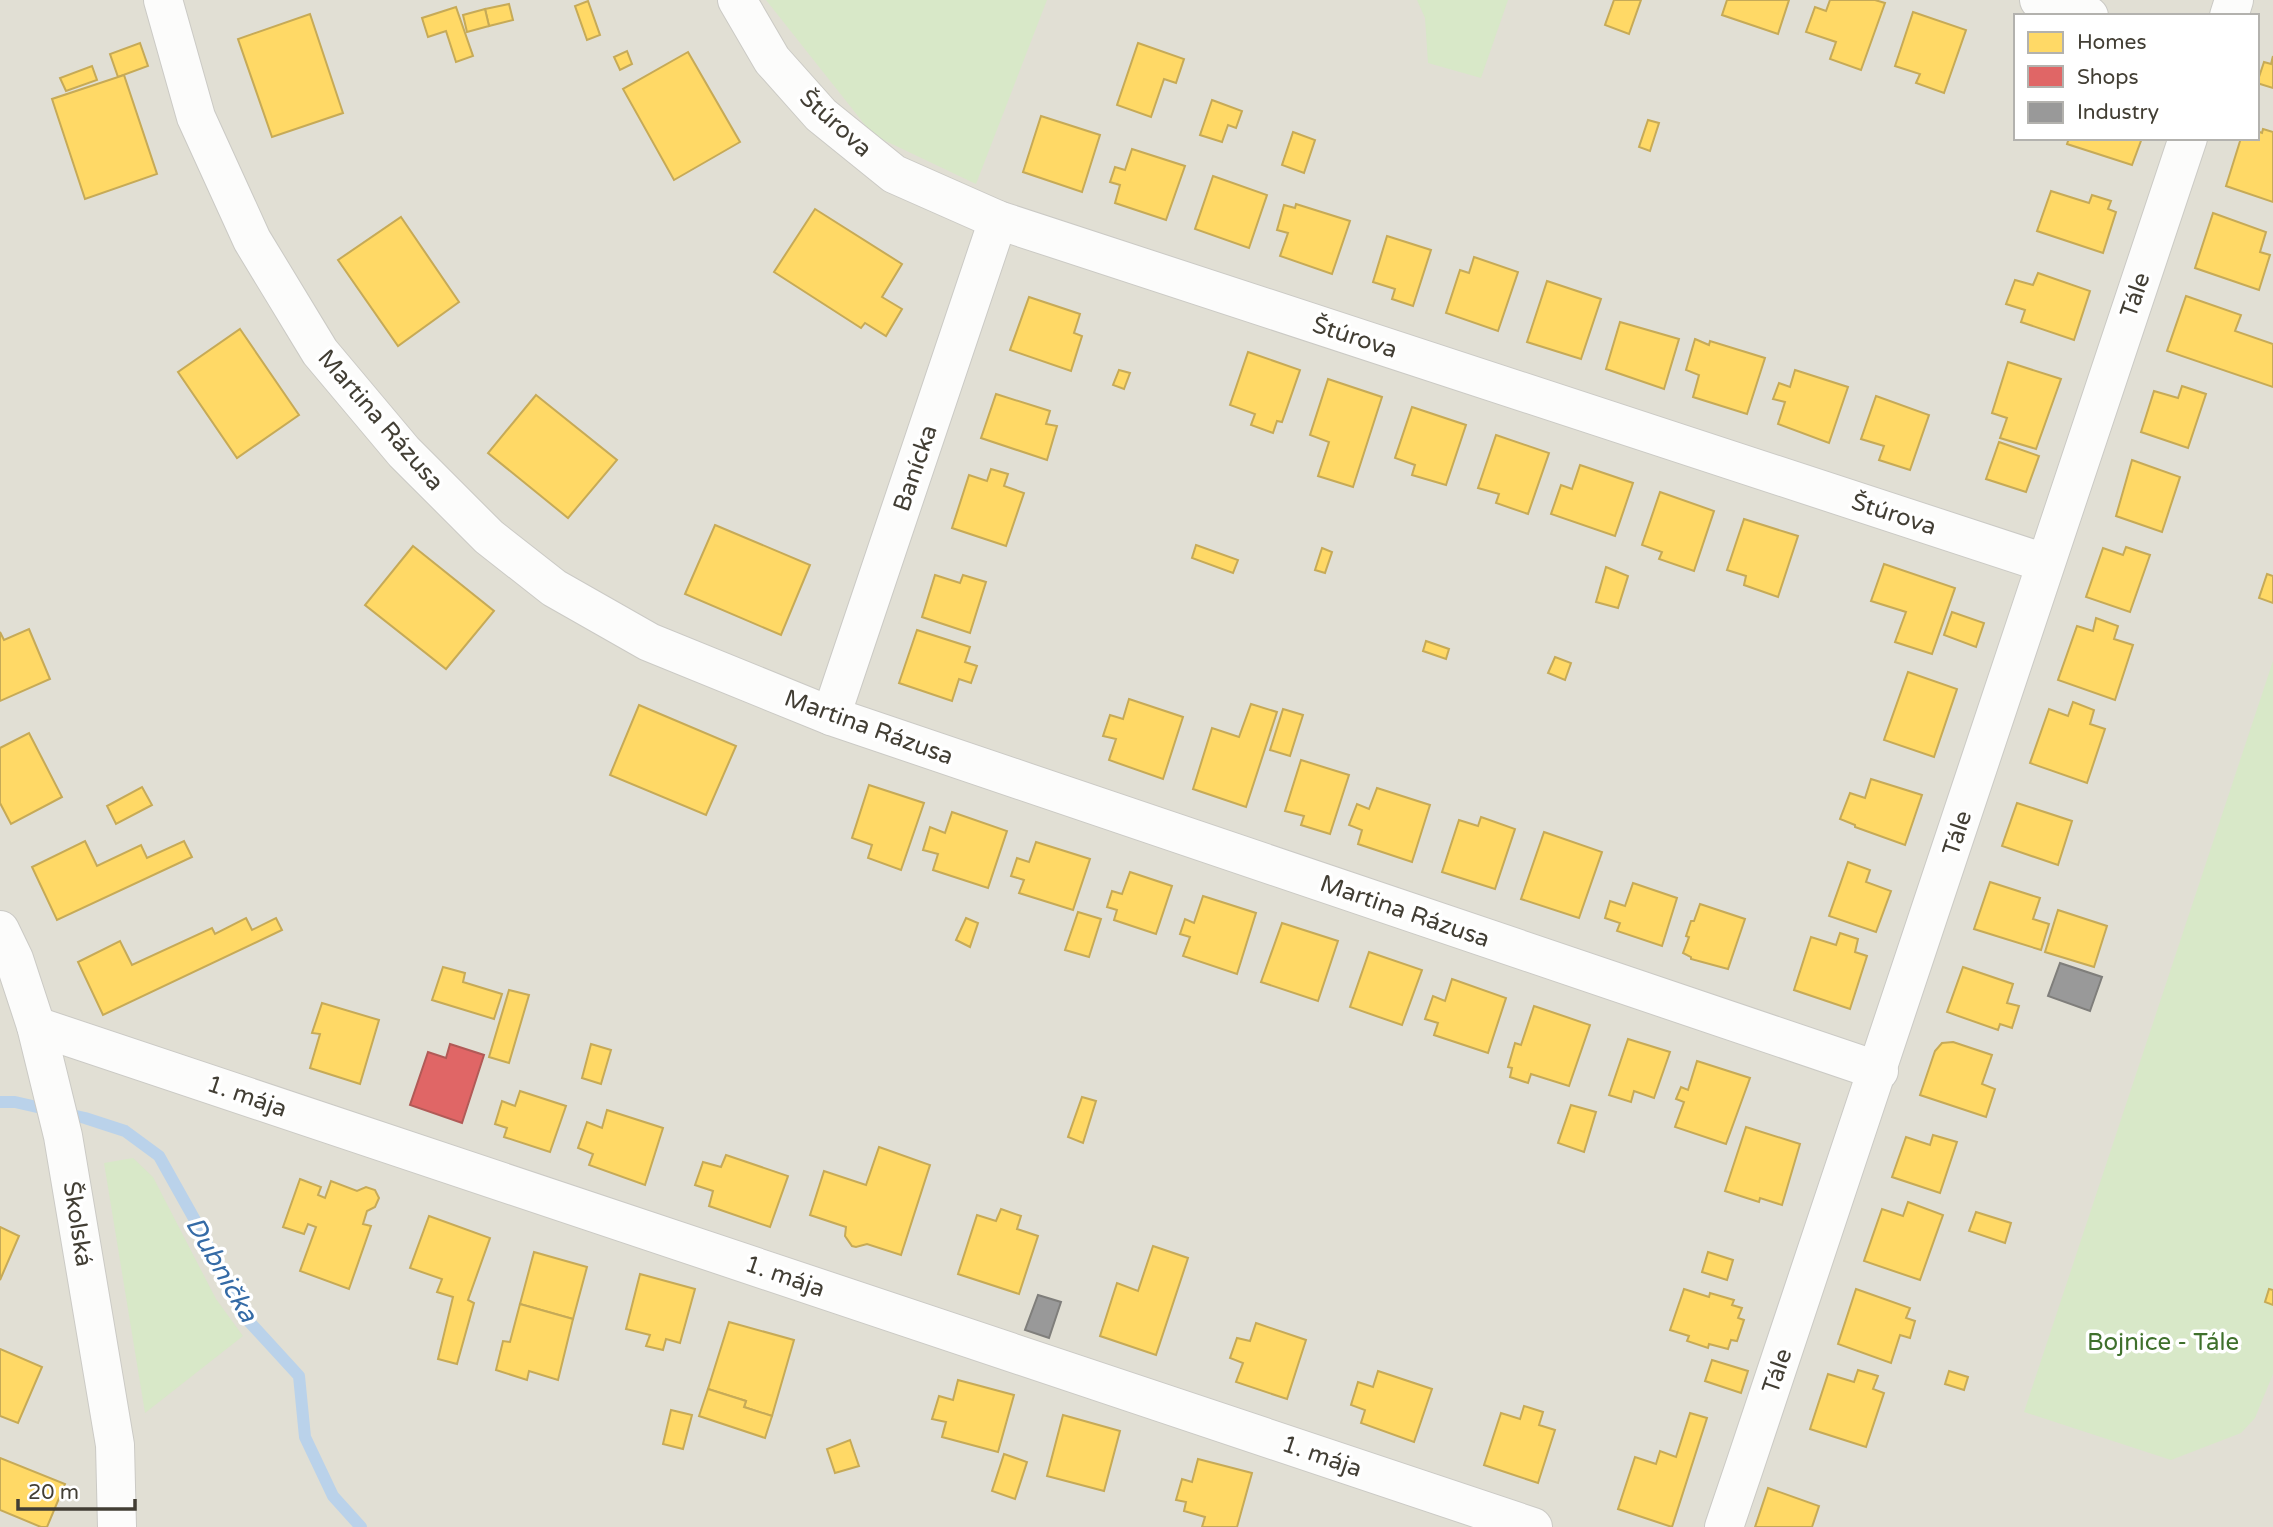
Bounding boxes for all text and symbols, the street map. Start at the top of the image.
legend [2014,14,2259,140]
text: Homes [2077,30,2147,55]
text: Shops [2077,65,2139,90]
street label: Štúrova [793,83,878,163]
text: Industry [2077,100,2159,125]
street label: Tále [2114,269,2157,322]
street label: Štúrova [1309,310,1401,365]
street label: Martina Rázusa [311,344,450,497]
street label: Banícka [887,421,944,515]
street label: Štúrova [1848,487,1940,542]
street label: Martina Rázusa [780,683,957,771]
street label: Tále [1937,807,1978,859]
street label: Martina Rázusa [1316,869,1493,954]
street label: 1. mája [203,1069,291,1124]
street label: Školská [56,1179,99,1269]
water label: Dubnička [179,1211,265,1329]
street label: 1. mája [741,1249,829,1304]
park label: Bojnice - Tále [2087,1328,2239,1357]
street label: Tále [1756,1345,1799,1398]
street label: 1. mája [1278,1429,1366,1484]
scale bar [18,1468,135,1512]
text: 20 m [28,1480,79,1505]

